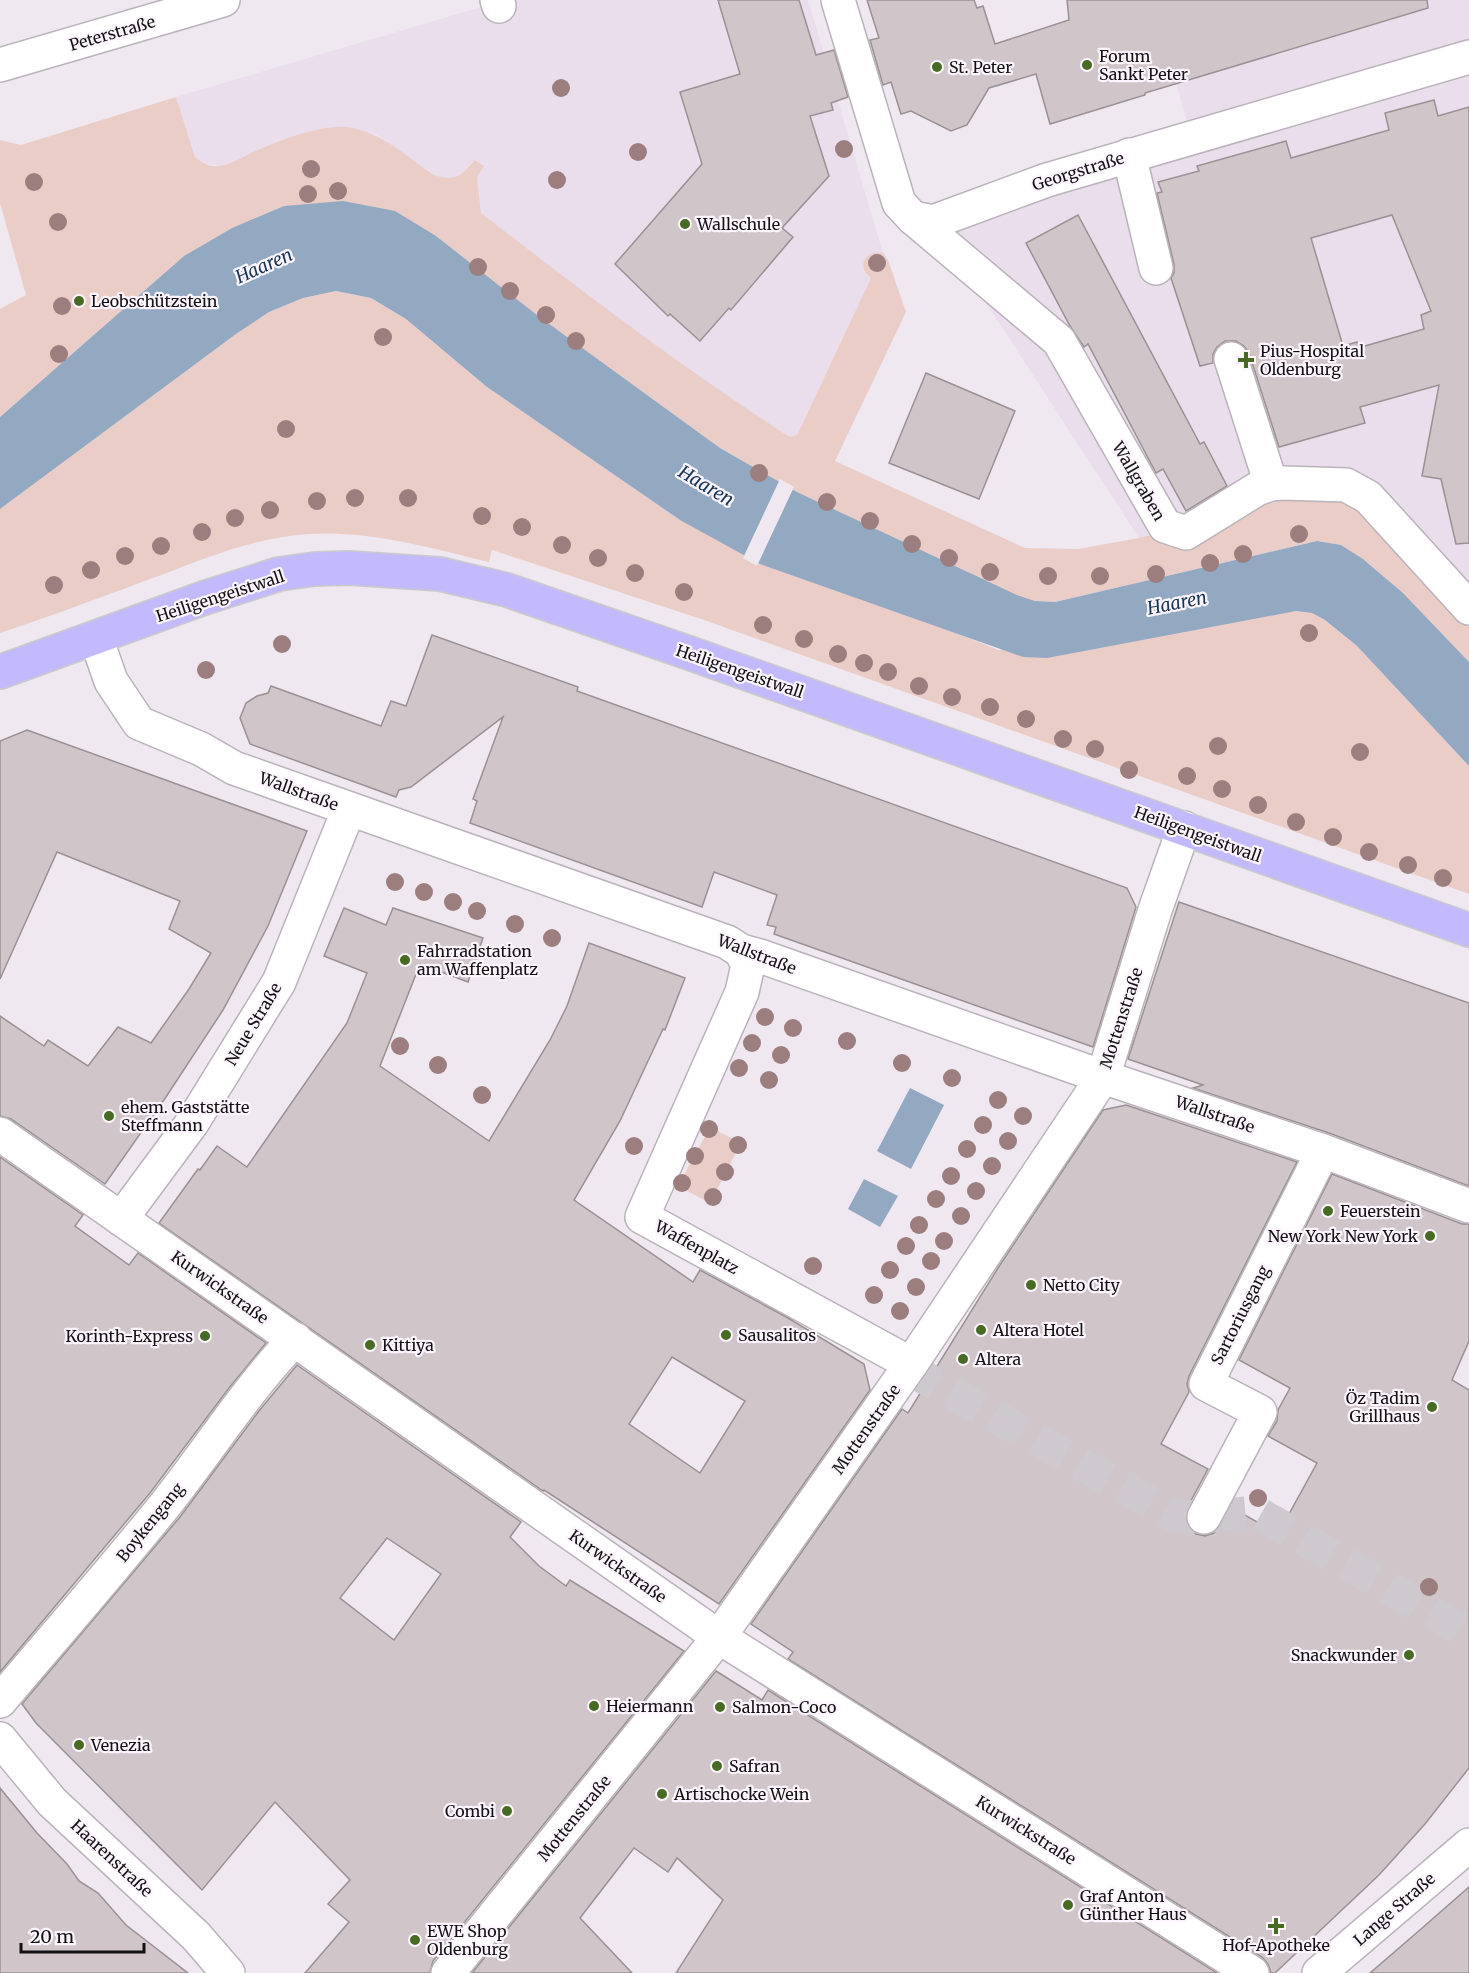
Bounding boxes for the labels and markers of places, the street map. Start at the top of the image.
place label: Forum Sankt Peter [1099,46,1188,84]
place label: St. Peter [949,57,1012,77]
marker: Forum Sankt Peter [1080,58,1094,72]
marker: St. Peter [930,60,944,74]
place label: Wallschule [696,214,780,234]
marker: Wallschule [678,217,692,231]
place label: Leobschützstein [91,291,218,311]
marker: Leobschützstein [72,294,86,308]
place label: Pius-Hospital Oldenburg [1260,341,1364,379]
marker: Pius-Hospital Oldenburg [1237,351,1255,369]
place label: Fahrradstation am Waffenplatz [417,941,538,979]
marker: Fahrradstation am Waffenplatz [398,953,412,967]
place label: ehem. Gaststätte Steffmann [121,1097,249,1135]
marker: ehem. Gaststätte Steffmann [102,1109,116,1123]
place label: Feuerstein [1340,1201,1421,1221]
marker: Feuerstein [1321,1204,1335,1218]
place label: New York New York [1268,1226,1419,1246]
marker: New York New York [1423,1229,1437,1243]
place label: Netto City [1043,1275,1121,1295]
marker: Netto City [1024,1278,1038,1292]
place label: Altera Hotel [992,1320,1084,1340]
marker: Altera Hotel [974,1323,988,1337]
place label: Sausalitos [738,1325,816,1345]
place label: Korinth-Express [65,1326,193,1346]
marker: Sausalitos [719,1328,733,1342]
marker: Korinth-Express [198,1329,212,1343]
place label: Kittiya [382,1335,434,1355]
marker: Kittiya [363,1338,377,1352]
place label: Altera [974,1349,1022,1369]
marker: Altera [956,1352,970,1366]
place label: Öz Tadim Grillhaus [1346,1388,1420,1426]
marker: Öz Tadim Grillhaus [1425,1400,1439,1414]
place label: Snackwunder [1291,1645,1397,1665]
marker: Snackwunder [1402,1648,1416,1662]
place label: Heiermann [606,1696,694,1716]
place label: Salmon-Coco [732,1697,836,1717]
marker: Heiermann [587,1699,601,1713]
marker: Salmon-Coco [713,1700,727,1714]
place label: Venezia [90,1735,151,1755]
marker: Venezia [72,1738,86,1752]
place label: Safran [729,1756,780,1776]
marker: Safran [710,1759,724,1773]
place label: Artischocke Wein [673,1784,810,1804]
marker: Artischocke Wein [655,1787,669,1801]
place label: Combi [445,1801,495,1821]
marker: Combi [500,1804,514,1818]
place label: Graf Anton Günther Haus [1080,1886,1187,1924]
marker: Graf Anton Günther Haus [1061,1898,1075,1912]
marker: Hof-Apotheke [1269,1919,1283,1933]
place label: EWE Shop Oldenburg [427,1921,508,1959]
marker: EWE Shop Oldenburg [408,1933,422,1947]
place label: Hof-Apotheke [1222,1935,1330,1955]

